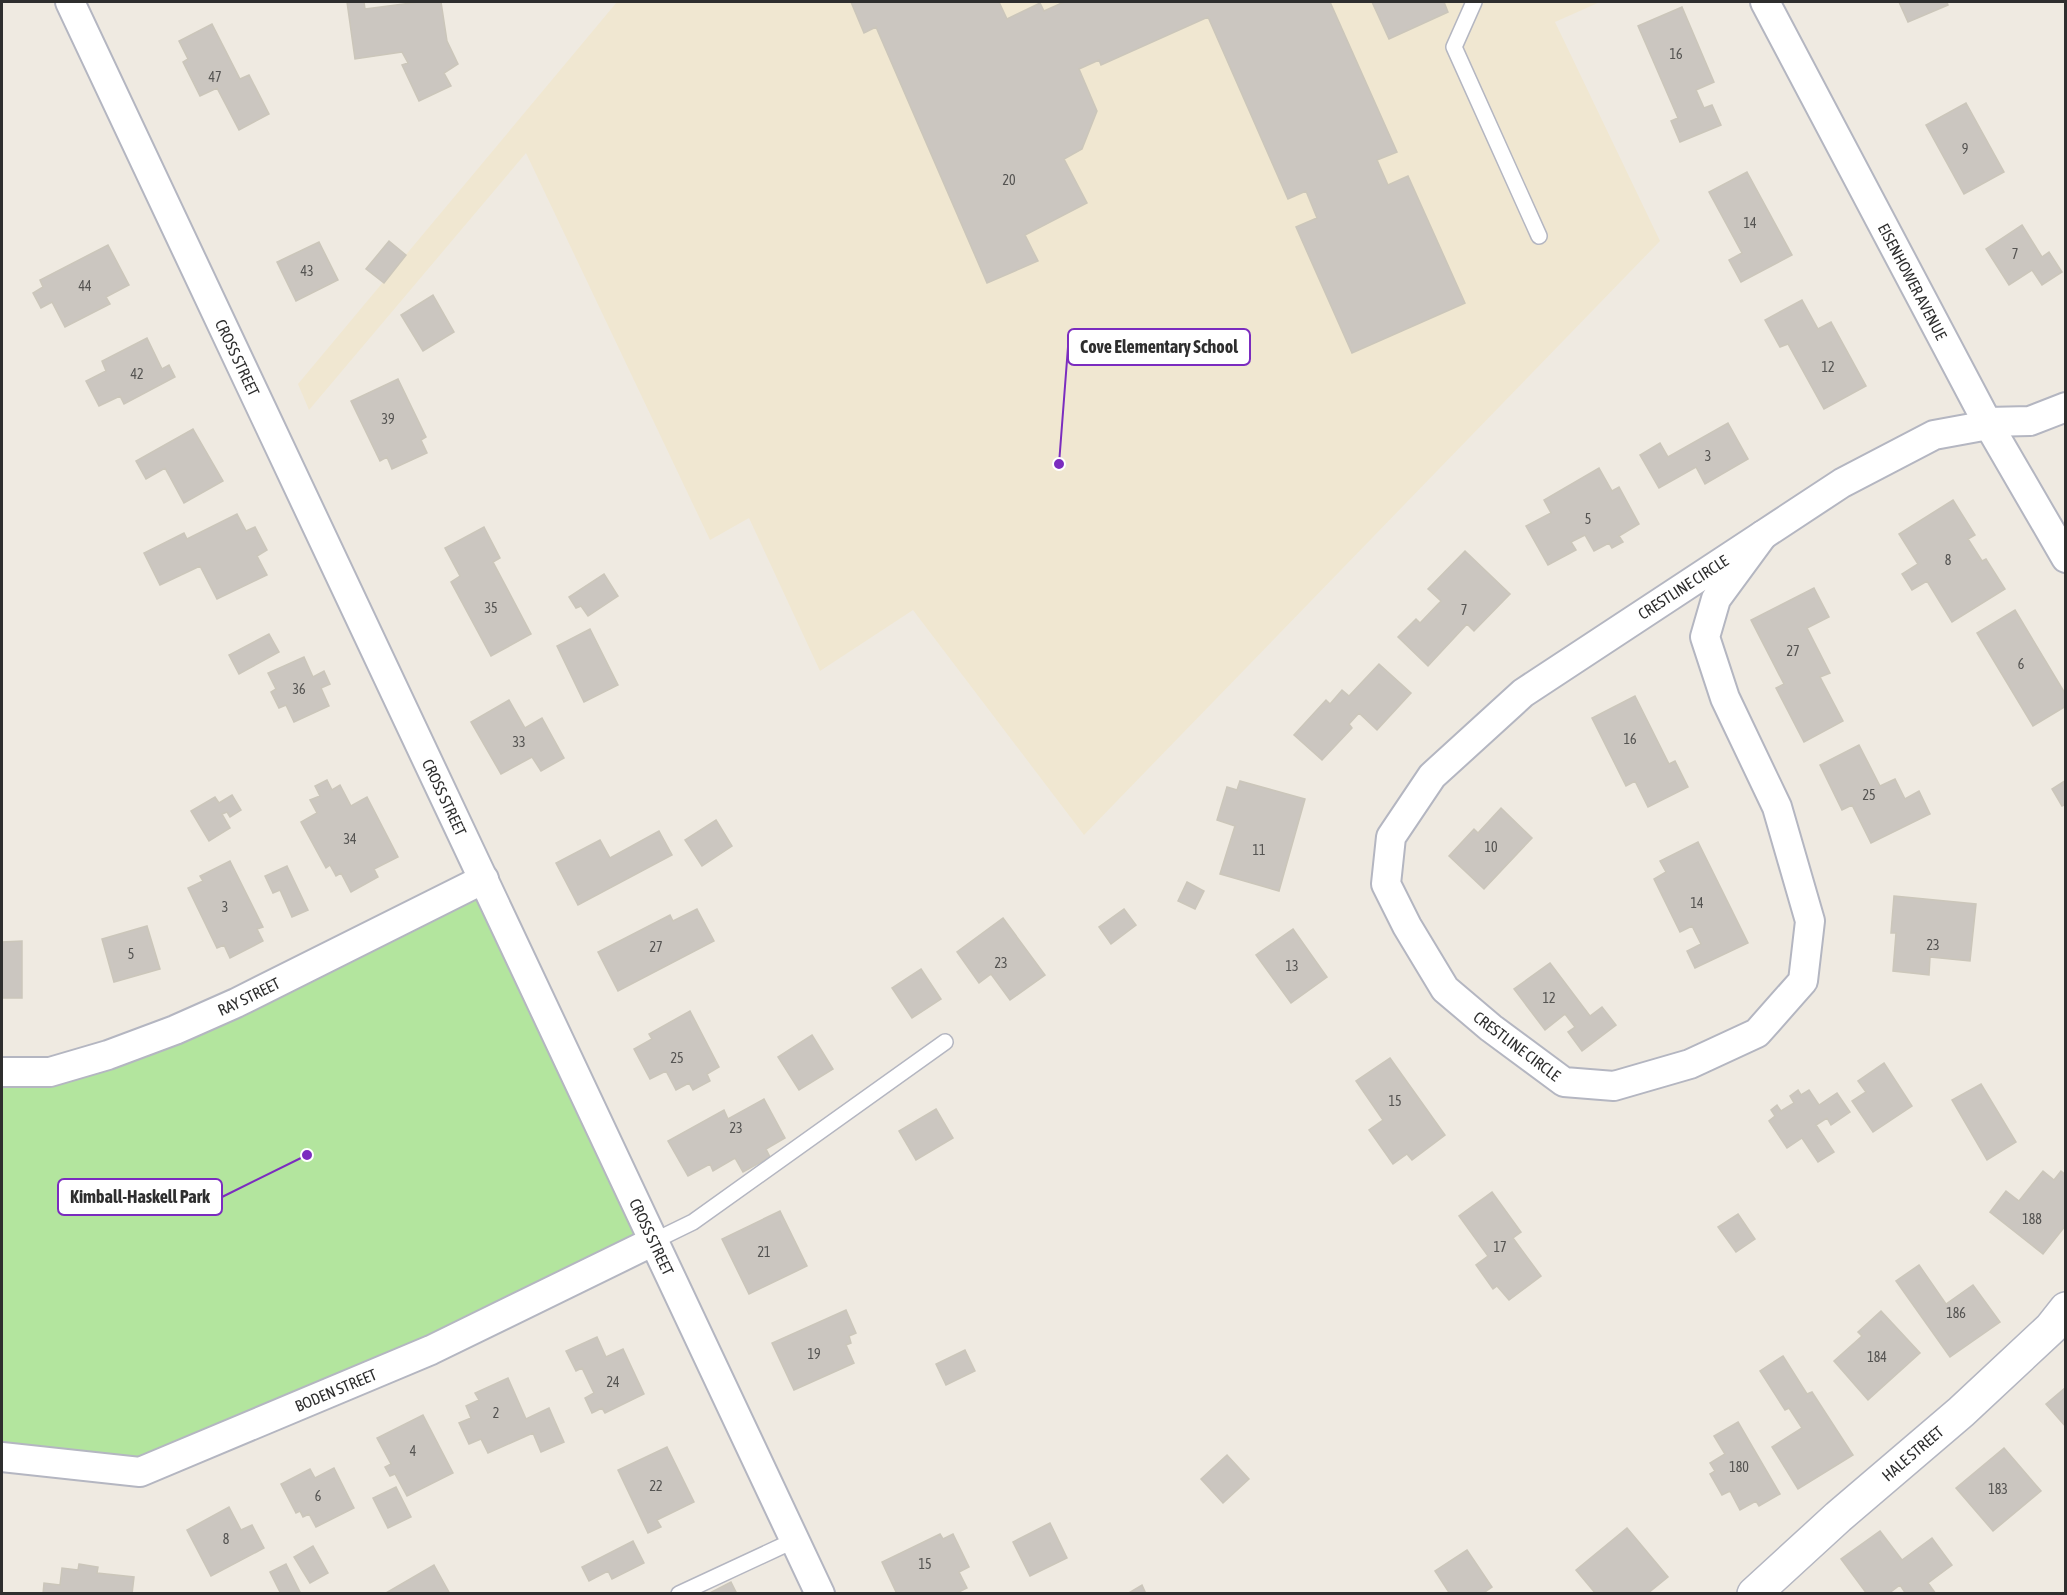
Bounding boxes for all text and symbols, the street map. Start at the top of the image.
house number: 16 [1669,46,1683,62]
house number: 47 [208,69,222,85]
house number: 9 [1962,141,1968,157]
house number: 20 [1002,172,1016,188]
house number: 14 [1743,215,1757,231]
street label: EISENHOWER AVENUE [1875,220,1951,343]
house number: 7 [2012,246,2018,262]
house number: 43 [300,263,314,279]
house number: 44 [78,278,92,294]
street label: CROSS STREET [212,316,263,399]
callout: Cove Elementary School [1068,329,1250,365]
text: Cove Elementary School [1080,336,1238,357]
house number: 12 [1821,359,1835,375]
house number: 42 [130,366,144,382]
house number: 39 [381,411,395,427]
house number: 3 [1705,448,1711,464]
house number: 5 [1585,511,1591,527]
street label: CRESTLINE CIRCLE [1635,551,1732,623]
house number: 8 [1945,552,1952,568]
house number: 35 [484,600,498,616]
house number: 7 [1461,602,1467,618]
house number: 27 [1786,643,1800,659]
house number: 6 [2018,656,2025,672]
house number: 36 [292,681,306,697]
house number: 16 [1623,731,1637,747]
house number: 33 [512,734,526,750]
street label: CROSS STREET [419,756,470,838]
house number: 25 [1862,787,1876,803]
house number: 34 [343,831,357,847]
house number: 10 [1484,839,1498,855]
house number: 11 [1252,842,1266,858]
house number: 14 [1690,895,1704,911]
house number: 3 [222,899,228,915]
house number: 23 [1926,937,1940,953]
house number: 27 [649,939,663,955]
house number: 5 [128,946,134,962]
house number: 23 [994,955,1008,971]
house number: 13 [1285,958,1299,974]
street label: RAY STREET [215,974,283,1019]
house number: 12 [1542,990,1556,1006]
street label: CRESTLINE CIRCLE [1470,1008,1564,1085]
house number: 25 [670,1050,684,1066]
house number: 15 [1388,1093,1402,1109]
house number: 23 [729,1120,743,1136]
callout: Kimball-Haskell Park [58,1179,222,1215]
text: Kimball-Haskell Park [70,1186,211,1207]
street label: CROSS STREET [626,1196,677,1278]
house number: 188 [2022,1211,2042,1227]
house number: 17 [1493,1239,1507,1255]
house number: 21 [757,1244,771,1260]
house number: 186 [1946,1305,1966,1321]
house number: 19 [807,1346,821,1362]
house number: 184 [1867,1349,1887,1365]
street label: BODEN STREET [292,1365,379,1415]
house number: 24 [606,1374,620,1390]
house number: 2 [493,1405,499,1421]
street label: HALE STREET [1878,1422,1947,1484]
house number: 4 [410,1443,417,1459]
house number: 180 [1729,1459,1749,1475]
house number: 22 [649,1478,663,1494]
house number: 183 [1988,1481,2008,1497]
house number: 6 [315,1488,322,1504]
house number: 8 [223,1531,230,1547]
house number: 15 [918,1556,932,1572]

